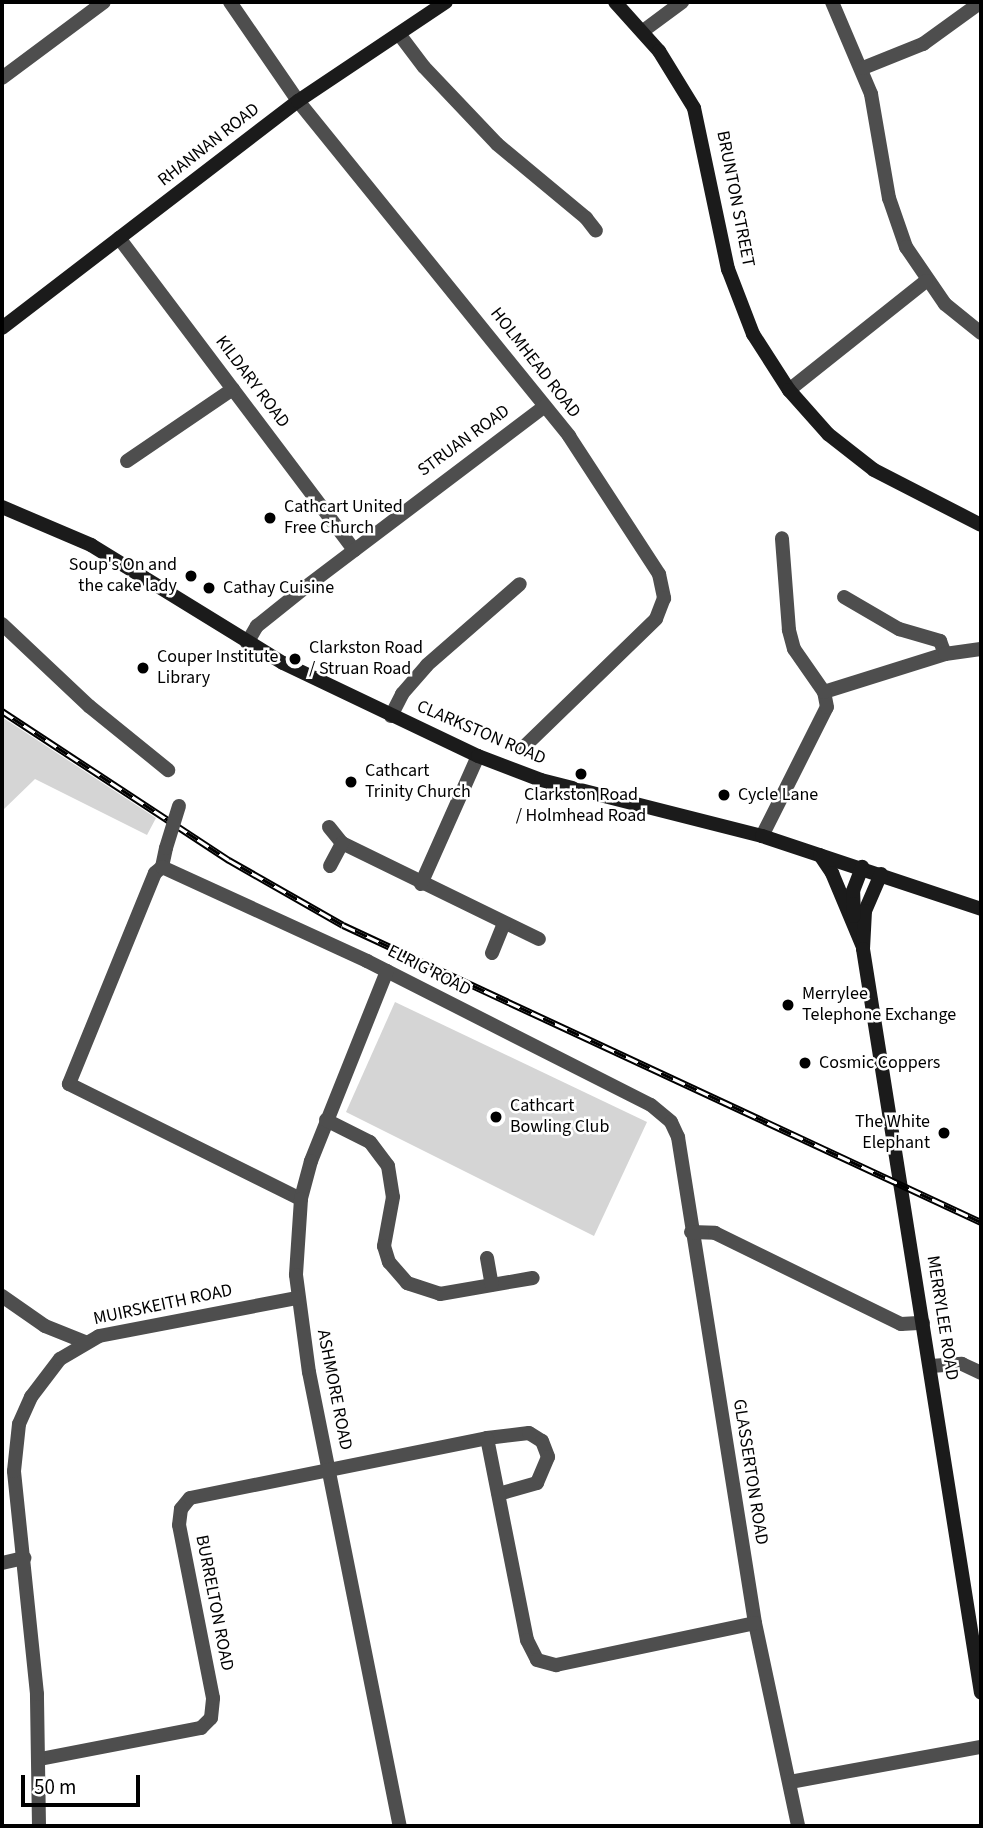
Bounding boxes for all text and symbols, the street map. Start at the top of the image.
street label: RHANNAN ROAD [154,99,264,191]
street label: BRUNTON STREET [711,129,759,269]
street label: HOLMHEAD ROAD [485,304,585,422]
street label: KILDARY ROAD [210,332,294,432]
street label: STRUAN ROAD [414,400,514,482]
place label: Cathcart United Free Church [284,497,403,540]
marker: Cathcart United Free Church [262,510,278,526]
place label: Soup's On and the cake lady [69,555,177,598]
marker: Soup's On and the cake lady [183,568,199,584]
place label: Cathay Cuisine [223,577,334,599]
marker: Cathay Cuisine [201,580,217,596]
place label: Clarkston Road / Struan Road [309,638,423,680]
place label: Couper Institute Library [157,647,279,690]
marker: Clarkston Road / Struan Road [287,651,303,667]
marker: Couper Institute Library [135,660,151,676]
street label: CLARKSTON ROAD [413,696,549,770]
place label: Cathcart Trinity Church [365,761,471,804]
marker: Clarkston Road / Holmhead Road [573,766,589,782]
marker: Cathcart Trinity Church [343,774,359,790]
place label: Cycle Lane [738,784,818,806]
place label: Clarkston Road / Holmhead Road [516,785,646,828]
marker: Cycle Lane [716,787,732,803]
street label: ELRIG ROAD [384,941,474,1001]
place label: Merrylee Telephone Exchange [802,984,956,1026]
marker: Merrylee Telephone Exchange [780,997,796,1013]
place label: Cosmic Coppers [819,1052,940,1074]
marker: Cosmic Coppers [797,1055,813,1071]
place label: Cathcart Bowling Club [510,1096,609,1138]
marker: Cathcart Bowling Club [488,1109,504,1125]
place label: The White Elephant [855,1112,930,1154]
marker: The White Elephant [936,1125,952,1141]
street label: MERRYLEE ROAD [921,1254,963,1382]
street label: MUIRSKEITH ROAD [92,1280,234,1330]
street label: ASHMORE ROAD [312,1328,356,1452]
street label: GLASSERTON ROAD [728,1398,772,1546]
street label: BURRELTON ROAD [190,1533,238,1673]
scale bar [24,1762,144,1806]
text: 50 m [34,1772,76,1802]

